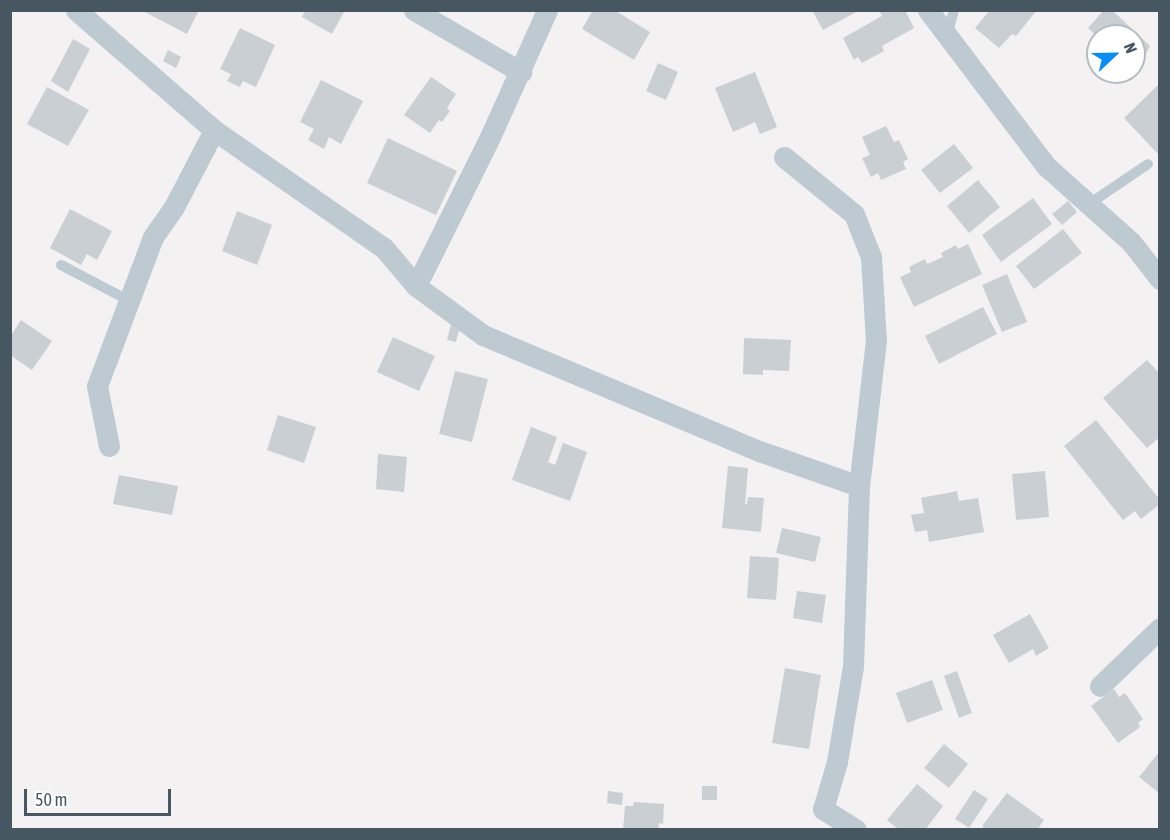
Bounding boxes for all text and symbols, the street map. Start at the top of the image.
north arrow [1086,24,1146,84]
text: N [1121,40,1141,56]
scale bar [27,777,174,815]
text: 50 m [35,789,67,810]

